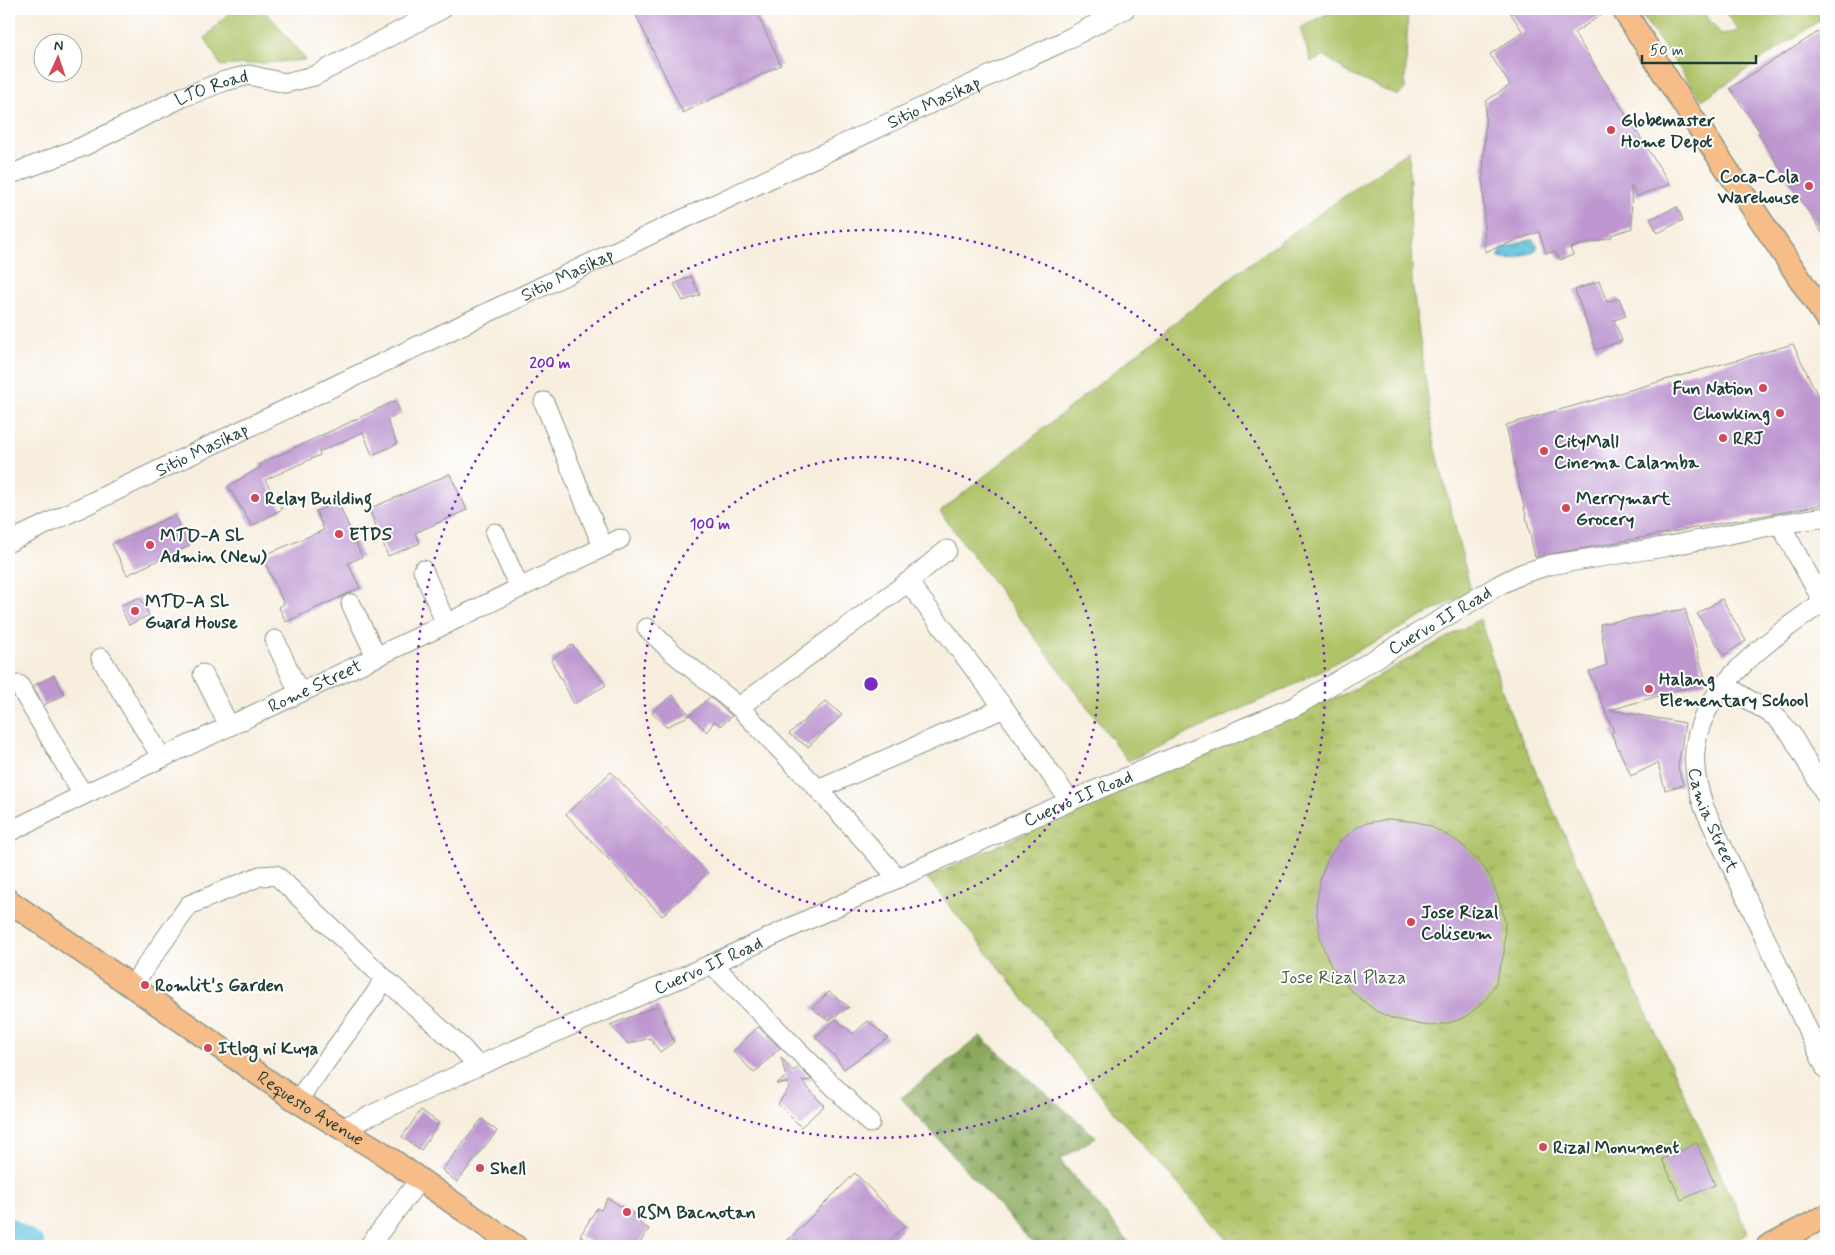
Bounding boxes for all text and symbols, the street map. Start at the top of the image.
north arrow [32,32,82,82]
scale bar [1642,32,1756,64]
text: N [53,37,64,55]
text: 50 m [1650,41,1684,61]
street label: LTO Road [171,65,251,112]
street label: Sitio Masikap [883,71,985,135]
place label: Globemaster Home Depot [1621,109,1715,154]
marker: Globemaster Home Depot [1605,124,1617,136]
place label: Coca-Cola Warehouse [1717,165,1799,210]
marker: Coca-Cola Warehouse [1803,180,1815,192]
street label: Sitio Masikap [517,243,618,308]
text: 200 m [530,354,571,374]
place label: Fun Nation [1672,377,1753,401]
marker: Fun Nation [1757,382,1769,394]
place label: Chowking [1693,402,1770,426]
marker: Chowking [1774,407,1786,419]
street label: Sitio Masikap [152,418,253,483]
place label: RRJ [1733,427,1764,451]
place label: CityMall Cinema Calamba [1554,430,1700,475]
marker: RRJ [1717,432,1729,444]
marker: CityMall Cinema Calamba [1538,445,1550,457]
place label: Relay Building [265,487,372,513]
place label: Merrymart Grocery [1576,487,1671,532]
marker: Relay Building [249,492,261,504]
marker: Merrymart Grocery [1560,502,1572,514]
text: 100 m [690,515,730,535]
place label: ETDS [349,523,393,547]
place label: MTD-A SL Admin (New) [160,524,267,569]
marker: ETDS [333,528,345,540]
marker: MTD-A SL Admin (New) [144,539,156,551]
street label: Cuervo II Road [1384,581,1496,661]
place label: MTD-A SL Guard House [145,590,238,635]
marker: MTD-A SL Guard House [129,605,141,617]
street label: Rome Street [265,654,366,719]
place label: Halang Elementary School [1659,668,1809,713]
centre of rings [862,675,880,693]
marker: Halang Elementary School [1643,683,1655,695]
street label: Cuervo II Road [1020,765,1137,833]
street label: Camia Street [1682,766,1744,877]
place label: Jose Rizal Coliseum [1421,901,1499,946]
marker: Jose Rizal Coliseum [1405,916,1417,928]
street label: Cuervo II Road [651,931,767,1001]
park label: Jose Rizal Plaza [1280,966,1406,990]
place label: Romlit's Garden [155,974,284,998]
marker: Romlit's Garden [139,979,151,991]
place label: Itlog ni Kuya [218,1037,319,1063]
marker: Itlog ni Kuya [202,1042,214,1054]
street label: Requesto Avenue [252,1066,368,1152]
place label: Rizal Monument [1553,1136,1679,1160]
marker: Rizal Monument [1537,1141,1549,1153]
place label: Shell [490,1157,526,1181]
marker: Shell [474,1162,486,1174]
place label: RSM Bacnotan [637,1201,756,1225]
marker: RSM Bacnotan [621,1206,633,1218]

